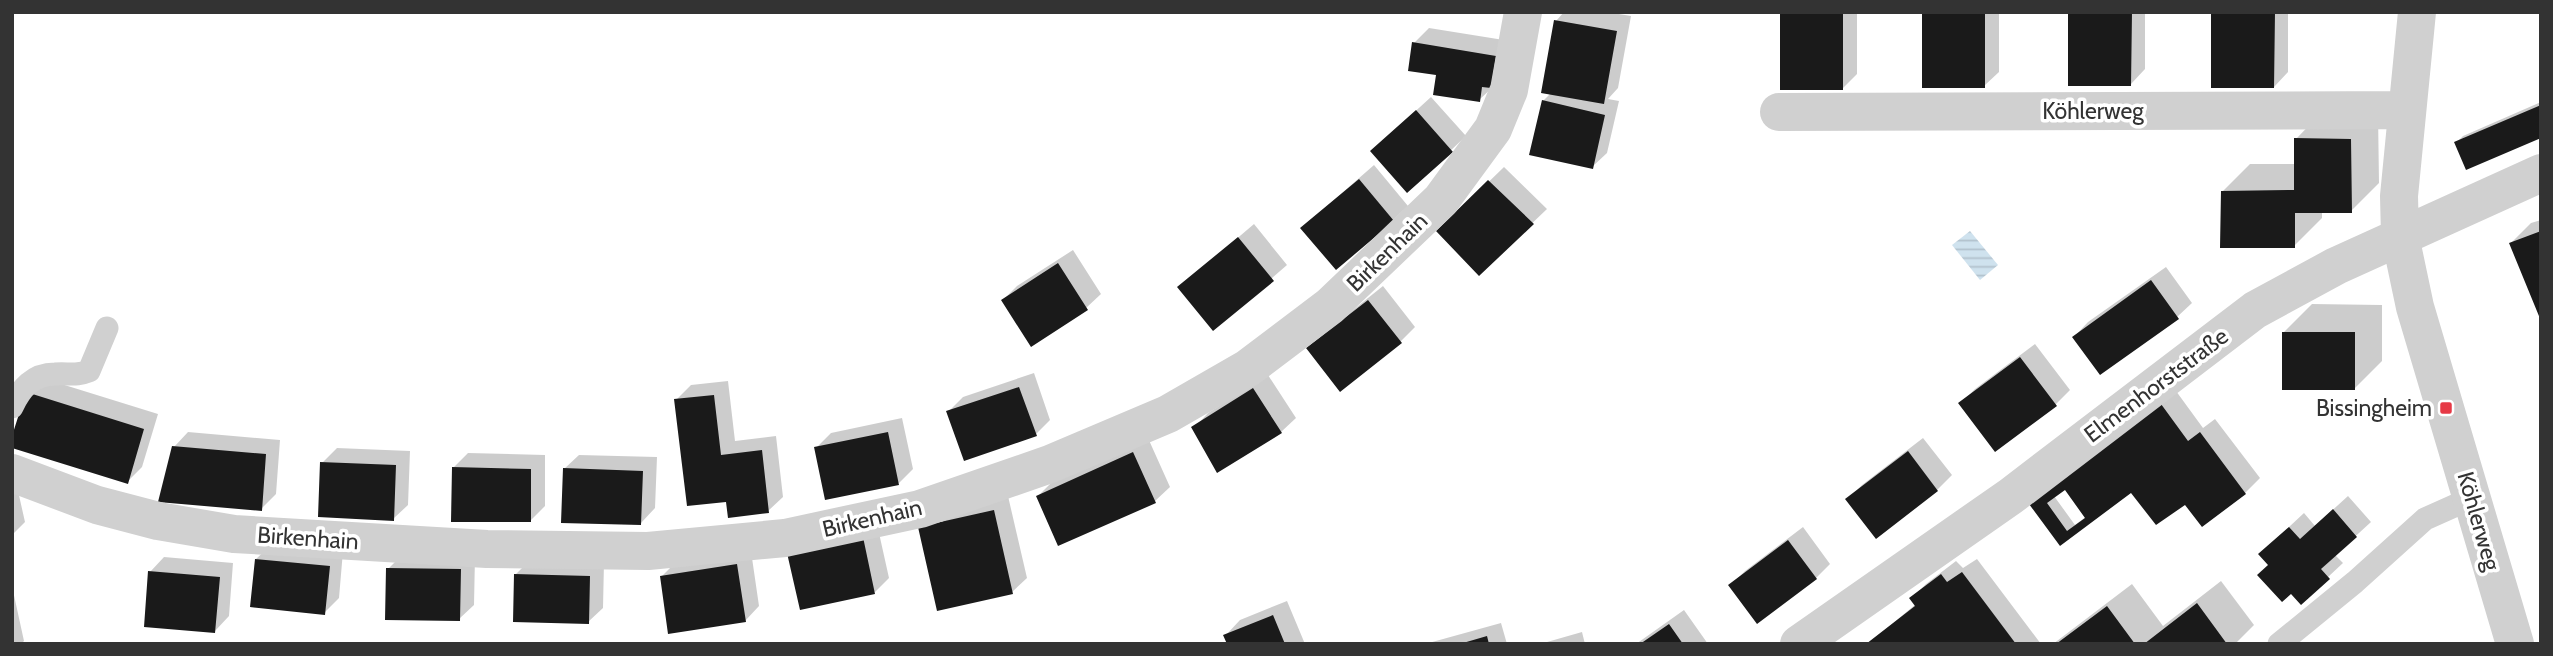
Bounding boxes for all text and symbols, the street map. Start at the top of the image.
street label: Köhlerweg [2042,97,2144,125]
street label: Birkenhain [1341,207,1433,297]
street label: Elmenhorststraße [2078,322,2234,448]
place label: Bissingheim [2316,394,2432,422]
marker: Bissingheim [2438,400,2454,416]
street label: Köhlerweg [2452,468,2507,574]
street label: Birkenhain [819,493,925,543]
street label: Birkenhain [256,520,360,556]

